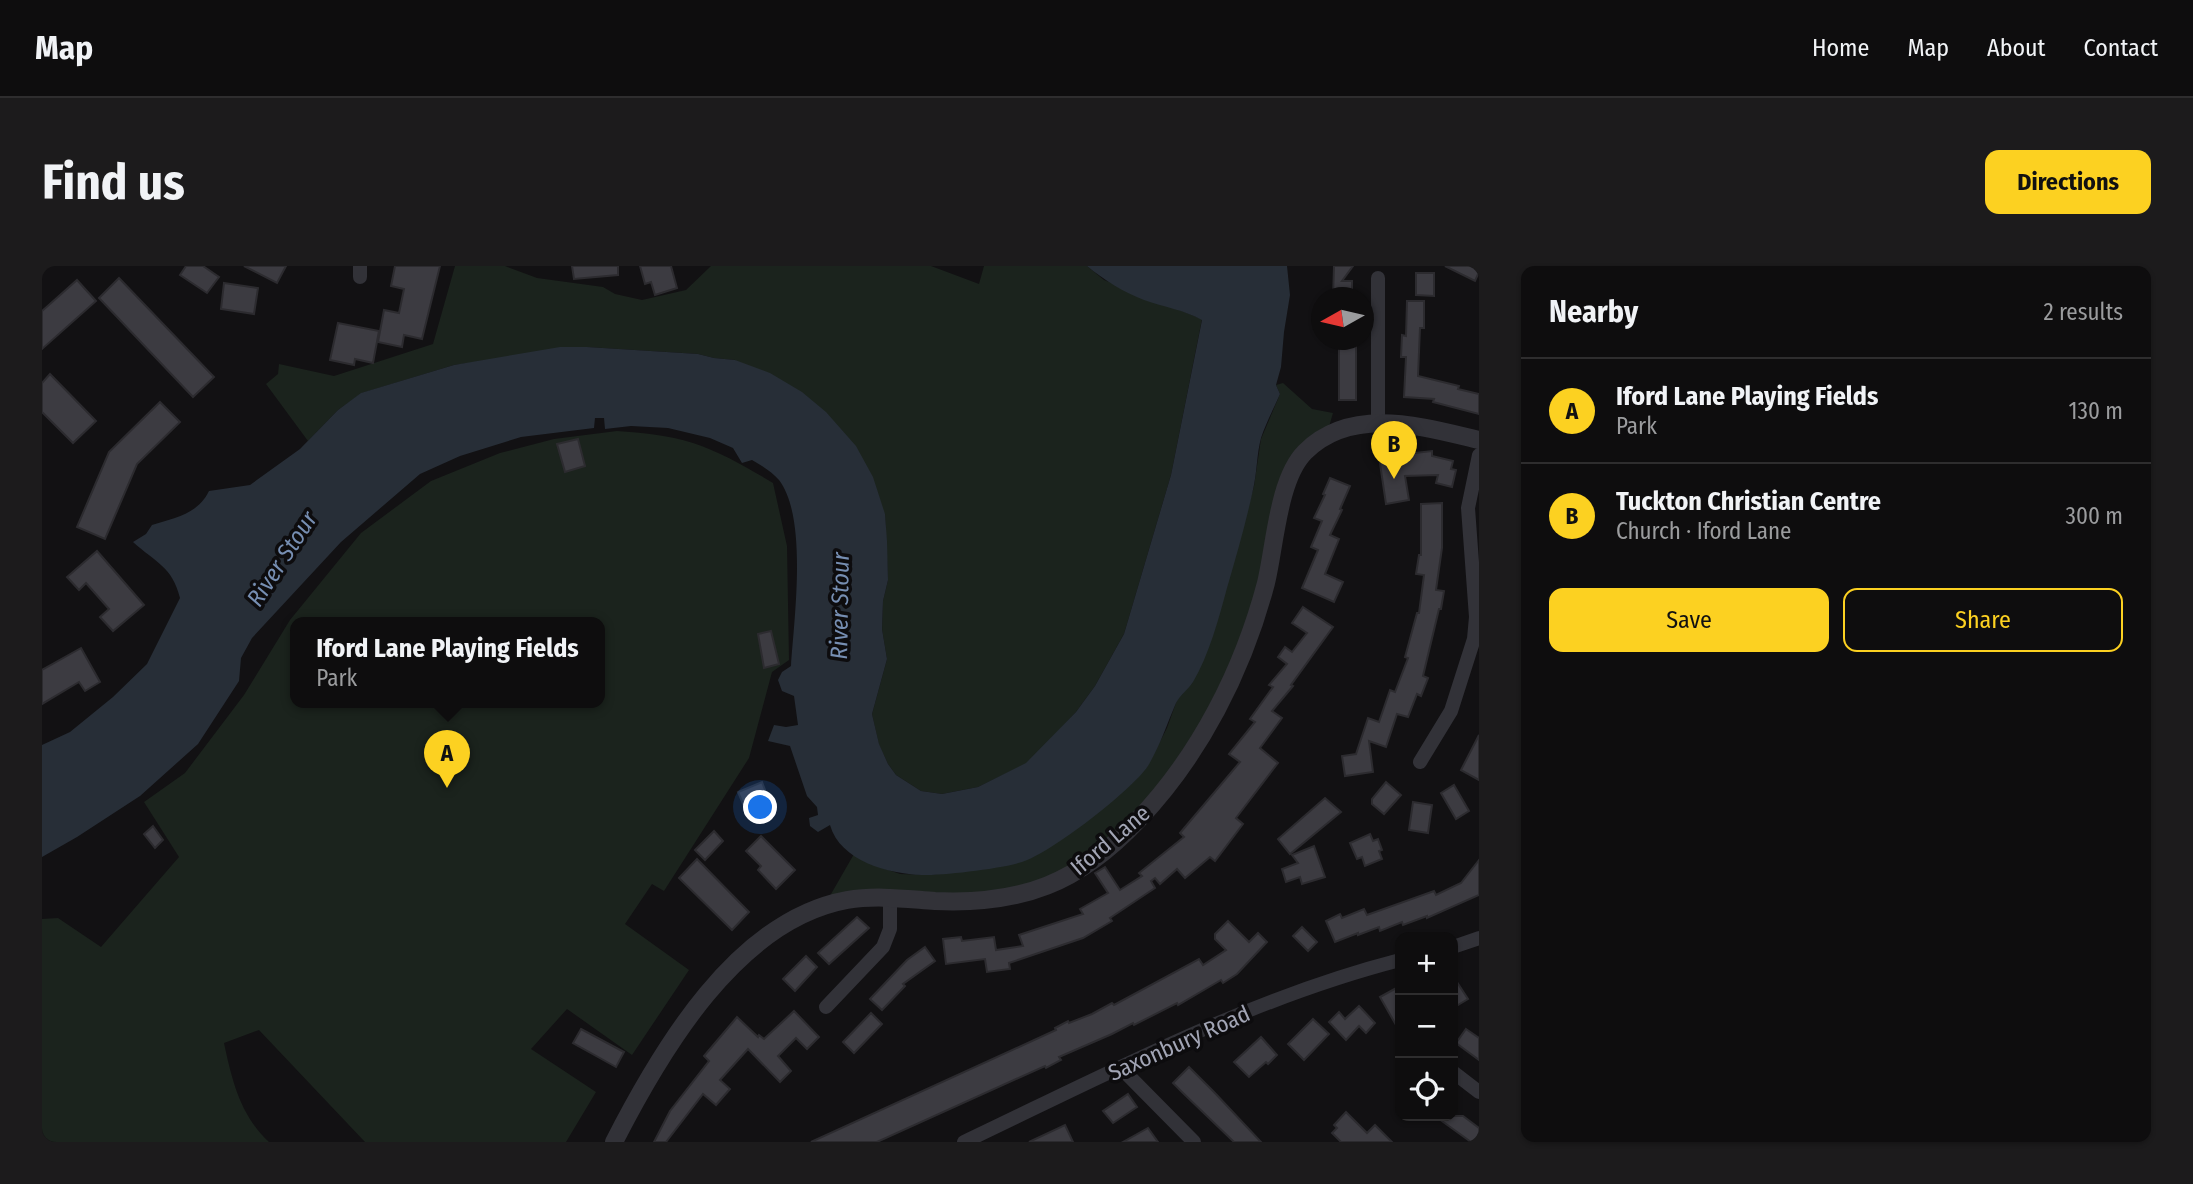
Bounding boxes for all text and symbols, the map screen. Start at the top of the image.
text: Map [35,28,93,68]
text: Home [1812,34,1869,62]
text: Map [1907,34,1949,62]
text: About [1987,34,2045,62]
text: Contact [2083,34,2158,62]
button: Directions [1985,150,2151,214]
text: Find us [42,153,185,212]
north arrow [1311,287,1374,350]
text: Nearby [1549,294,1638,330]
text: 2 results [2043,298,2123,326]
text: Iford Lane Playing Fields [1616,381,1878,412]
text: A [1566,397,1578,425]
text: 130 m [2069,397,2123,425]
text: Park [1616,412,1657,440]
pin: B [1371,421,1417,479]
text: Tuckton Christian Centre [1616,486,1881,517]
text: B [1566,502,1578,530]
text: 300 m [2066,502,2123,530]
water label: River Stour [241,506,323,612]
text: Church · Iford Lane [1616,517,1791,545]
water label: River Stour [825,551,855,660]
button: Save [1549,588,1829,652]
button: Share [1843,588,2123,652]
popup [290,617,605,708]
text: Iford Lane Playing Fields [316,633,579,664]
text: Park [316,664,357,692]
pin: A [424,730,470,788]
your location [743,790,777,824]
street label: Iford Lane [1065,799,1155,881]
map controls [1395,932,1458,1121]
button: + [1395,932,1458,995]
button: − [1395,995,1458,1058]
street label: Saxonbury Road [1104,999,1254,1087]
button: locate [1395,1058,1458,1121]

